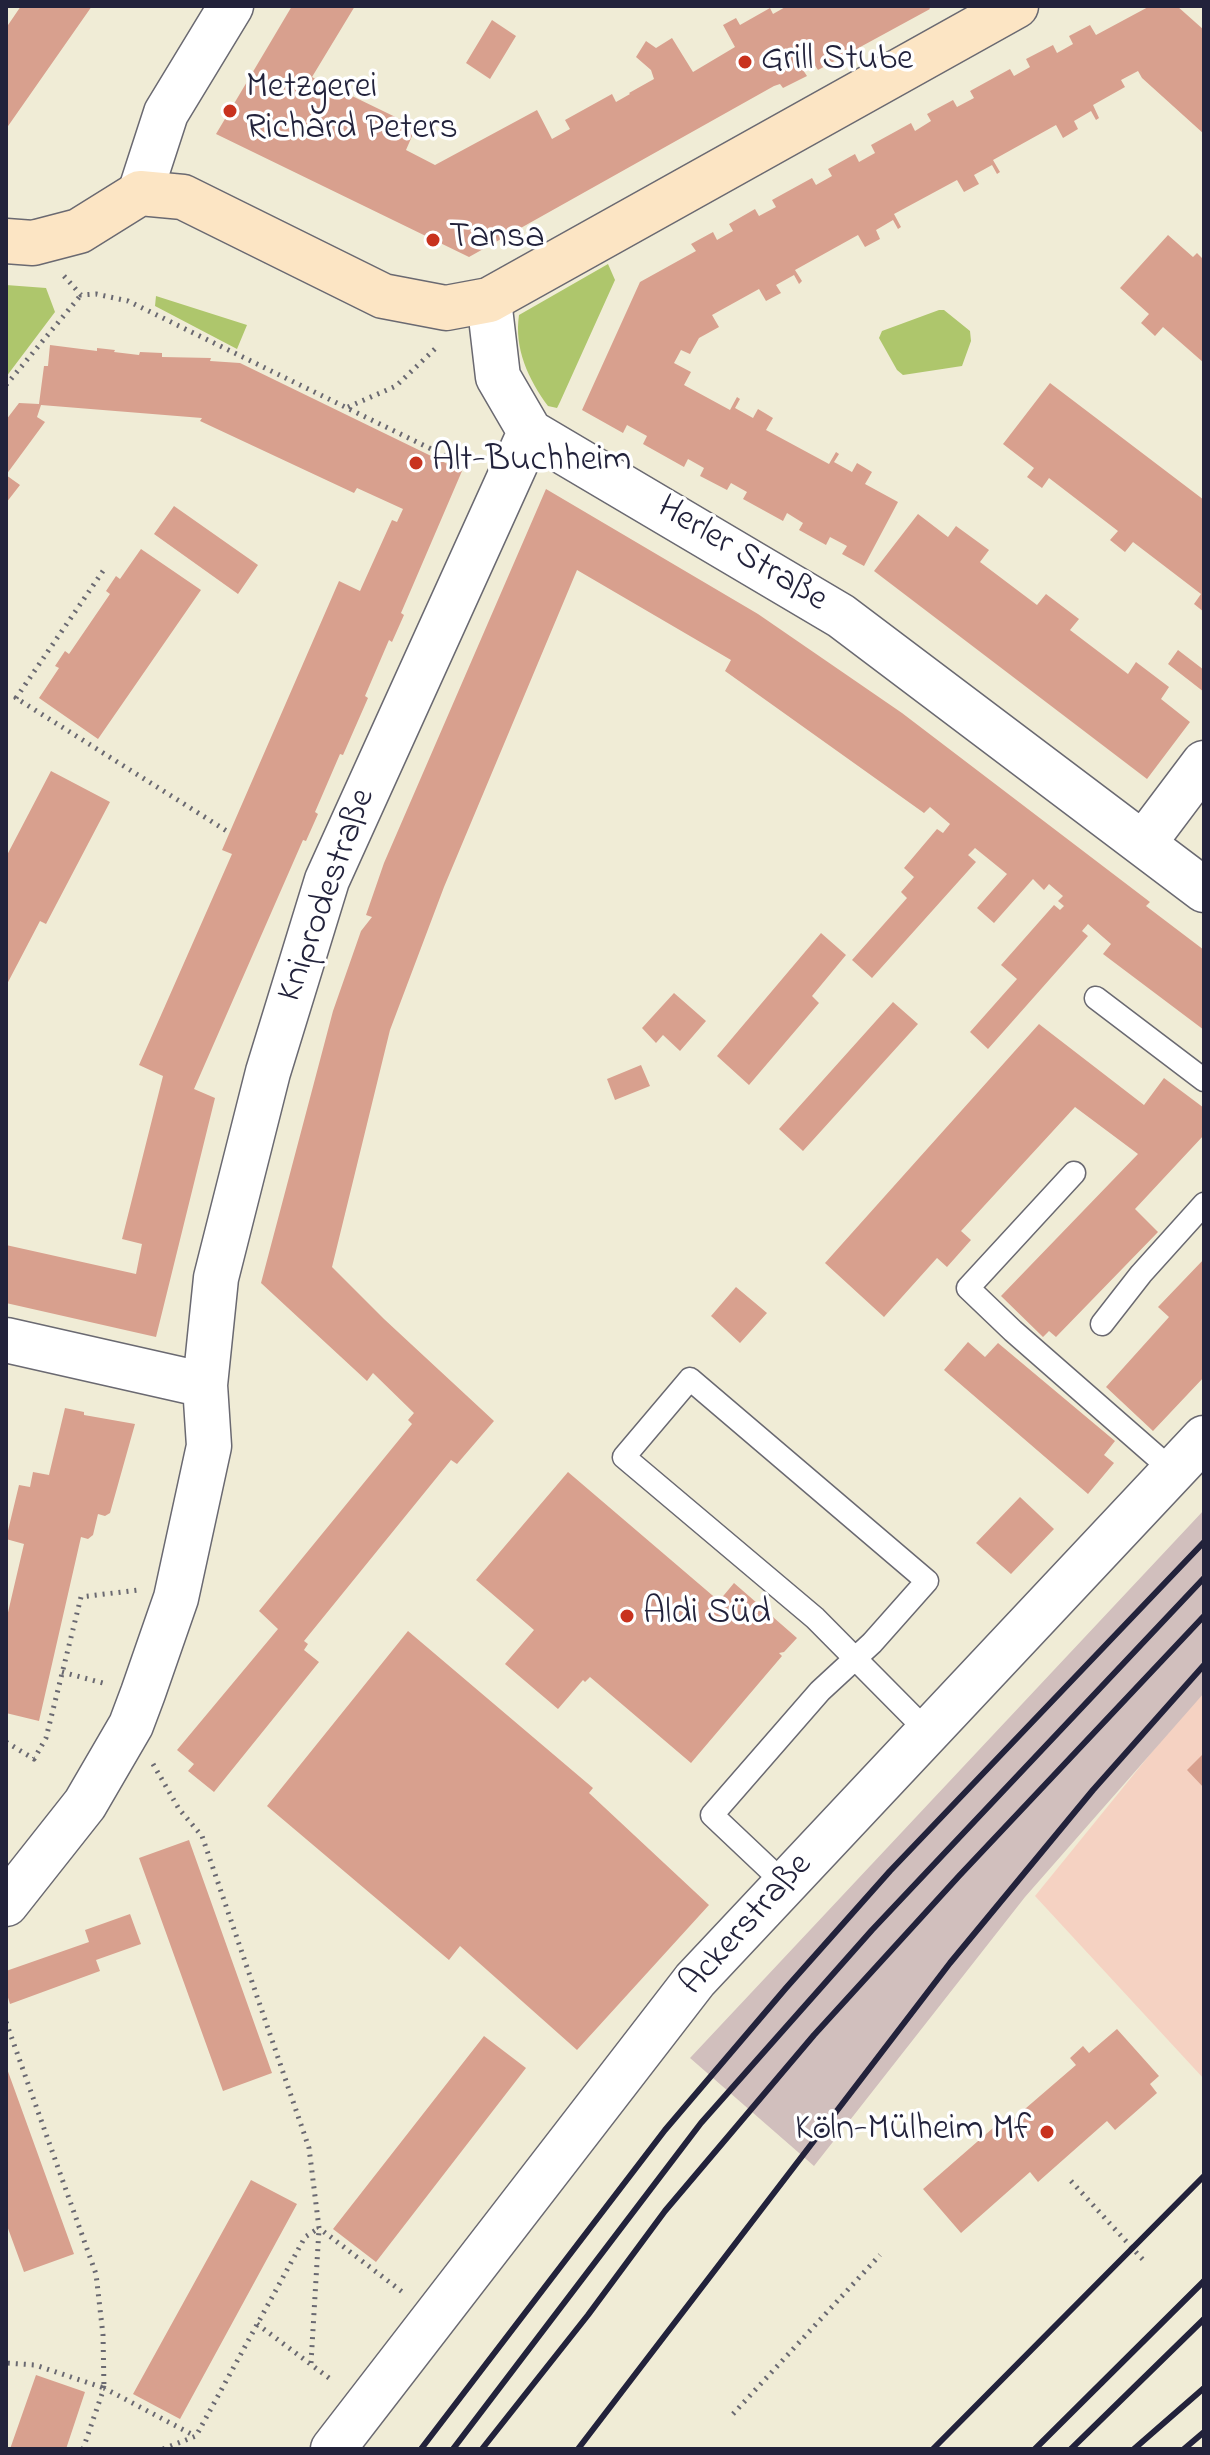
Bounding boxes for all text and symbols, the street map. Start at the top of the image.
place label: Grill Stube [761,40,913,84]
marker: Grill Stube [736,53,754,71]
place label: Metzgerei Richard Peters [246,68,458,153]
marker: Metzgerei Richard Peters [221,102,239,120]
place label: Tansa [449,218,545,262]
marker: Tansa [424,231,442,249]
place label: Alt-Buchheim [432,441,631,485]
marker: Alt-Buchheim [407,454,425,472]
street label: Herler Straße [648,488,834,624]
street label: Kniprodestraße [270,784,388,1008]
place label: Aldi Süd [643,1594,771,1638]
marker: Aldi Süd [618,1607,636,1625]
street label: Ackerstraße [673,1846,823,2006]
place label: Köln-Mülheim Mf [795,2110,1031,2154]
marker: Köln-Mülheim Mf [1038,2123,1056,2141]

